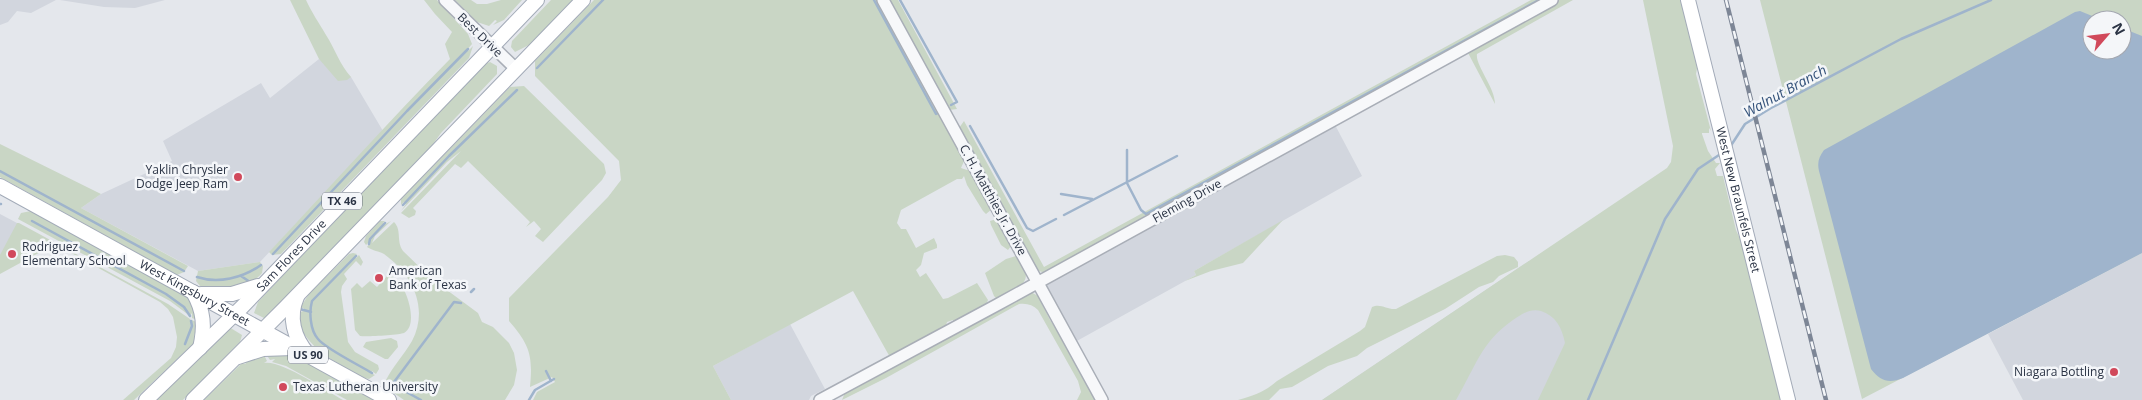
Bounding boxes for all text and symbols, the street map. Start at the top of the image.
street label: Best Drive [454,9,507,61]
north arrow [2082,10,2132,60]
text: N [2108,19,2130,38]
water label: Walnut Branch [1740,60,1830,121]
street label: West New Braunfels Street [1712,125,1765,274]
street label: C. H. Matthies Jr. Drive [956,141,1031,259]
place label: Yaklin Chrysler Dodge Jeep Ram [136,161,228,192]
marker: Yaklin Chrysler Dodge Jeep Ram [232,171,244,183]
street label: Fleming Drive [1149,174,1225,227]
road number: TX 46 [322,192,362,210]
street label: Sam Flores Drive [252,215,330,295]
place label: Rodriguez Elementary School [22,238,126,269]
marker: Rodriguez Elementary School [6,248,18,260]
street label: West Kingsbury Street [137,255,253,330]
place label: American Bank of Texas [389,262,467,293]
marker: American Bank of Texas [373,272,385,284]
road number: US 90 [288,346,328,364]
place label: Niagara Bottling [2014,363,2104,380]
marker: Niagara Bottling [2108,366,2120,378]
place label: Texas Lutheran University [293,378,439,395]
marker: Texas Lutheran University [277,381,289,393]

